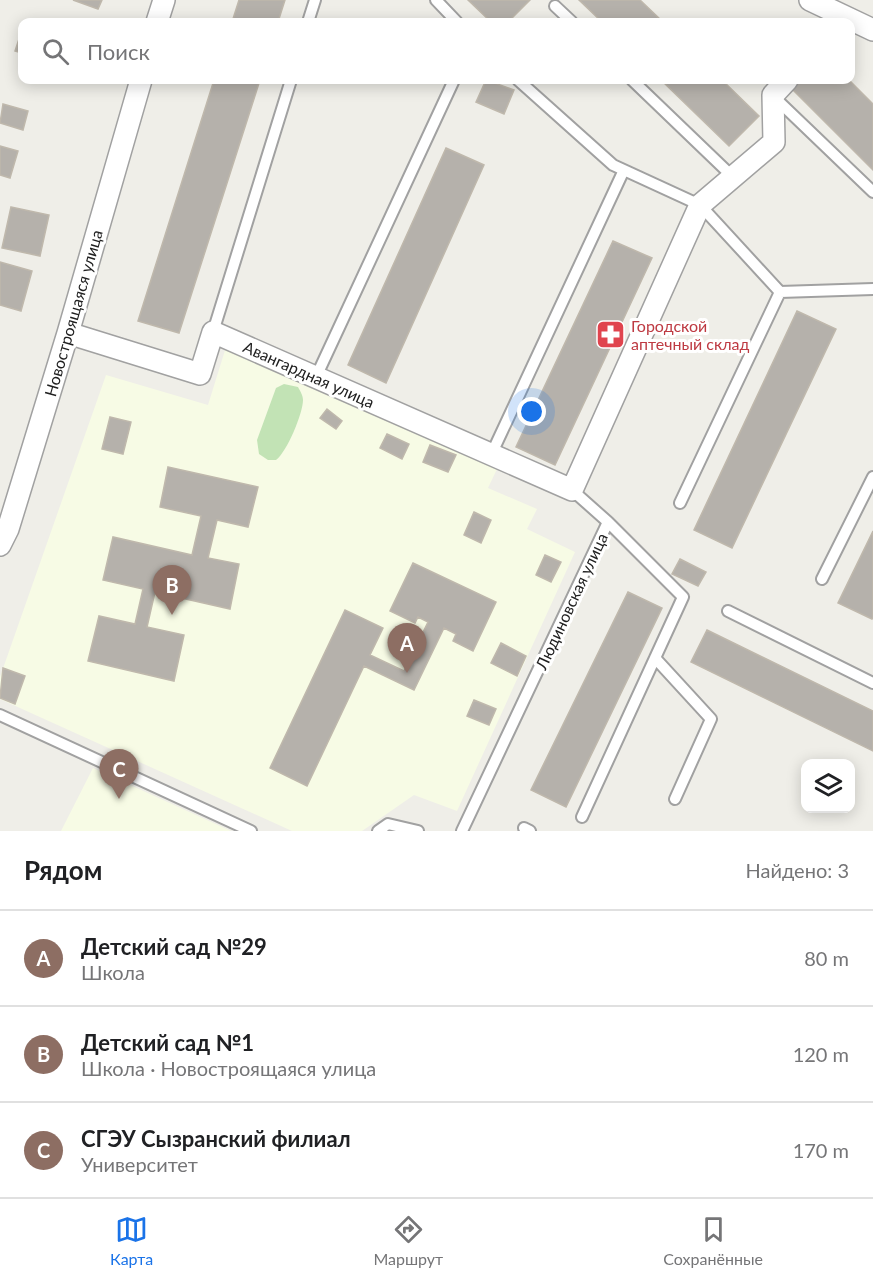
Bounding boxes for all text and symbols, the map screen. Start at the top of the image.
search box [18,18,855,84]
icon: search [39,35,72,68]
text: Поиск [87,38,150,65]
street label: Новостроящаяся улица [40,227,106,399]
place label: Городской аптечный склад [631,316,749,353]
pharmacy icon: Городской аптечный склад [594,318,626,350]
street label: Авангардная улица [241,337,377,411]
your location [517,397,546,426]
street label: Людиновская улица [531,530,611,673]
pin: B [152,566,192,615]
pin: A [388,624,426,673]
pin: C [100,750,138,799]
map controls [801,759,855,813]
button: layers [801,759,855,813]
text: Рядом [24,854,102,886]
text: Найдено: 3 [746,858,849,882]
text: Детский сад №29 [81,933,267,960]
text: A [37,946,50,970]
text: 80 m [804,946,849,970]
text: Школа [81,960,145,984]
text: Детский сад №1 [81,1029,254,1056]
text: B [37,1042,50,1066]
text: 120 m [793,1042,849,1066]
text: Школа · Новостроящаяся улица [81,1056,376,1080]
text: СГЭУ Сызранский филиал [81,1125,351,1152]
text: C [37,1138,50,1162]
text: 170 m [793,1138,849,1162]
text: Университет [81,1152,198,1176]
tab: Карта [110,1213,153,1268]
tab: Маршрут [373,1213,443,1268]
tab: Сохранённые [663,1213,763,1268]

